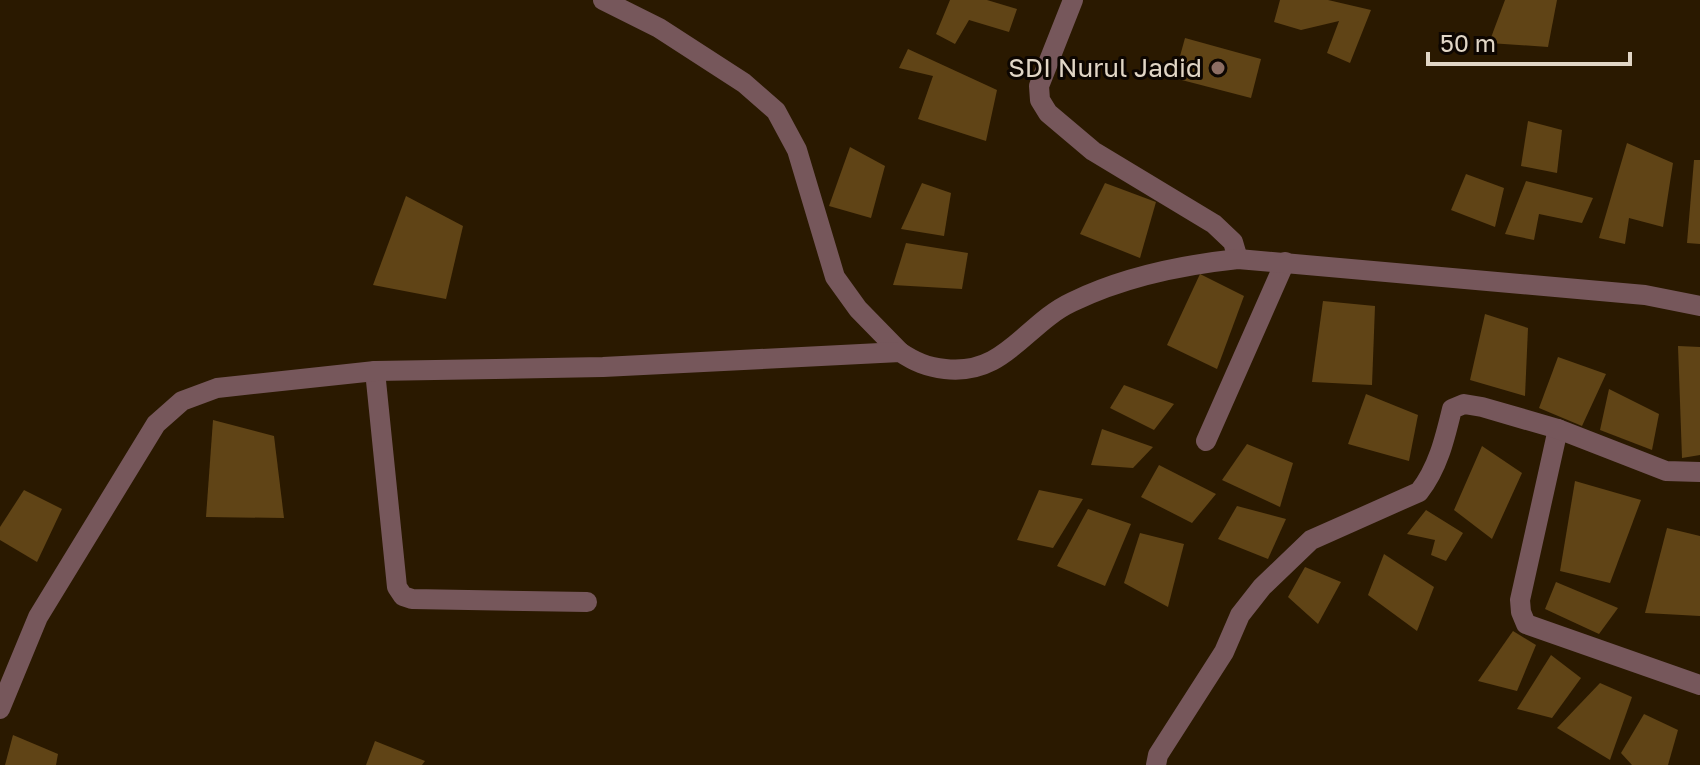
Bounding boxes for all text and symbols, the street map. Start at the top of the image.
scale bar [1428,16,1630,66]
text: 50 m [1440,28,1496,57]
place label: SDI Nurul Jadid [1008,52,1202,83]
marker: SDI Nurul Jadid [1209,59,1227,77]

